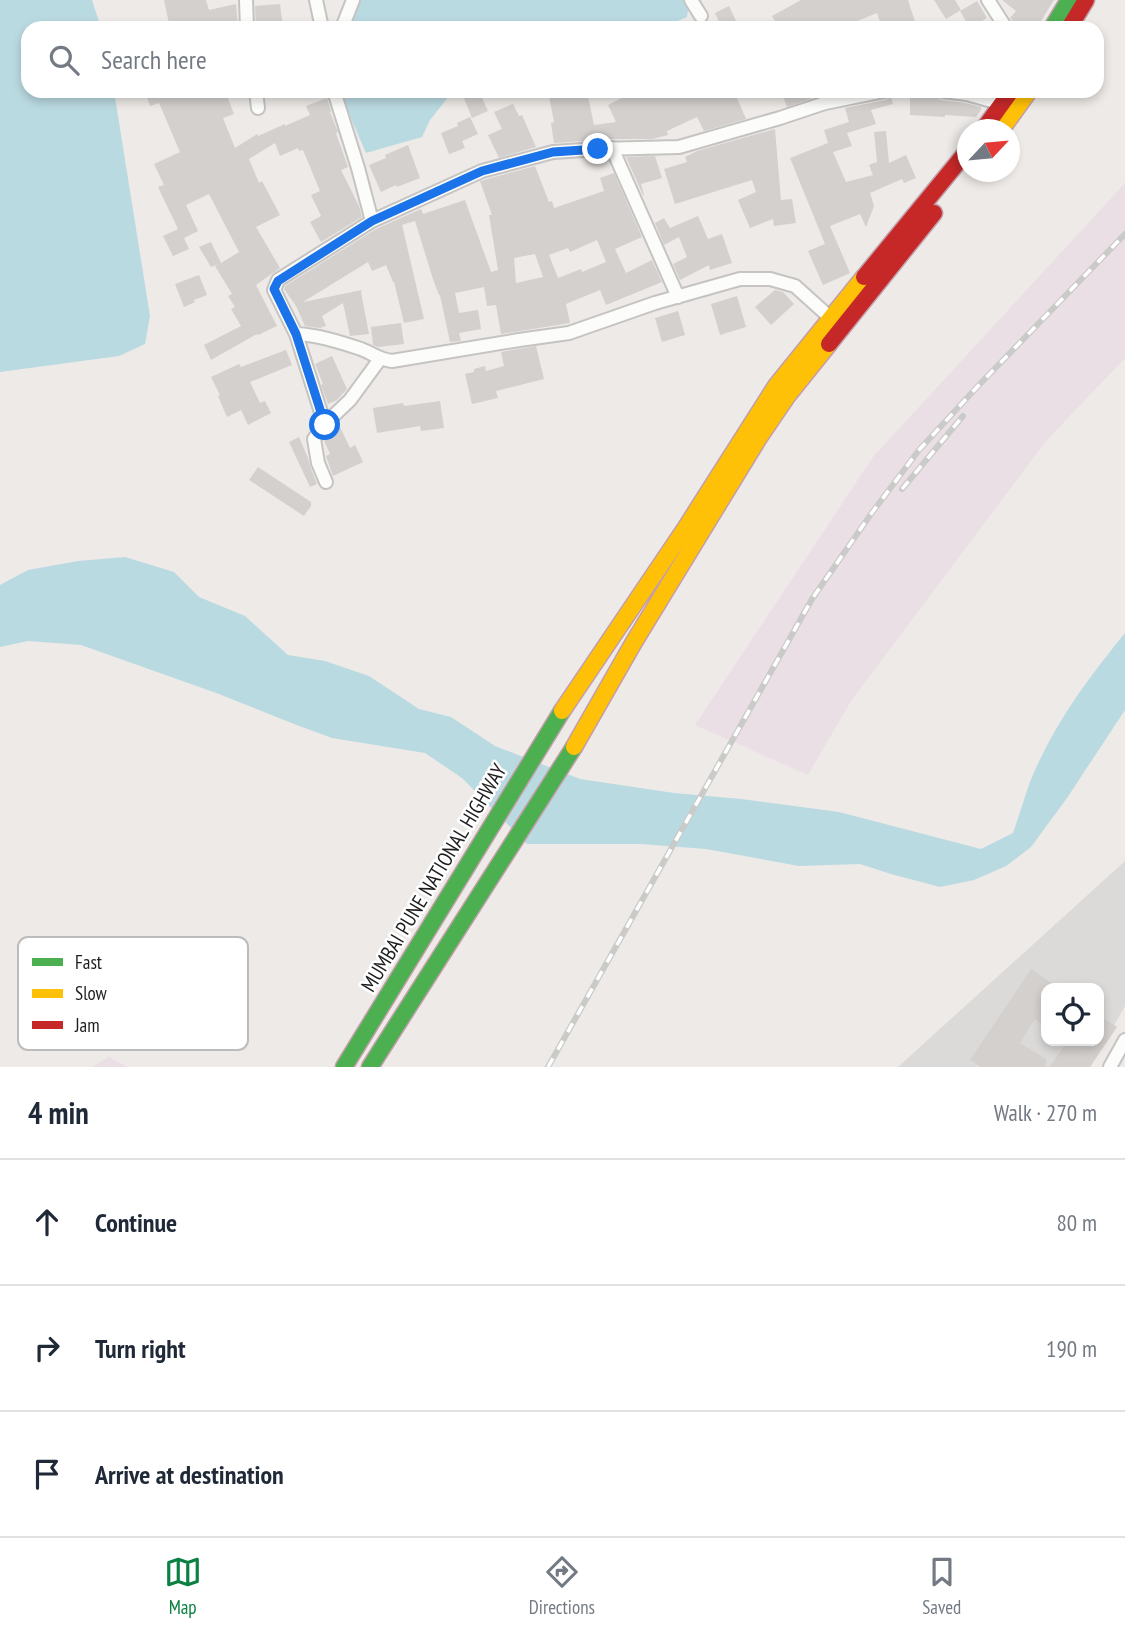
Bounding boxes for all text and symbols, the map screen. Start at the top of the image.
search box [21,21,1104,98]
icon: search [45,41,83,79]
text: Search here [101,43,207,76]
north arrow [957,119,1020,182]
route end [582,133,613,164]
route start [309,409,340,440]
street label: MUMBAI PUNE NATIONAL HIGHWAY [355,758,513,997]
legend [18,937,248,1050]
text: Fast [75,950,103,974]
text: Slow [75,981,108,1005]
map controls [1041,983,1104,1046]
button: locate [1041,983,1104,1046]
text: Jam [74,1013,100,1037]
text: 4 min [28,1093,89,1132]
text: Walk · 270 m [994,1098,1097,1127]
icon: ahead [28,1203,66,1241]
text: Continue [95,1206,177,1239]
text: 80 m [1056,1208,1097,1237]
icon: right [28,1329,66,1367]
text: Turn right [95,1332,186,1365]
text: 190 m [1046,1334,1097,1363]
icon: arrive [28,1455,66,1493]
text: Arrive at destination [95,1458,284,1491]
tab: Map [164,1553,202,1619]
tab: Directions [529,1553,595,1619]
tab: Saved [922,1553,961,1619]

